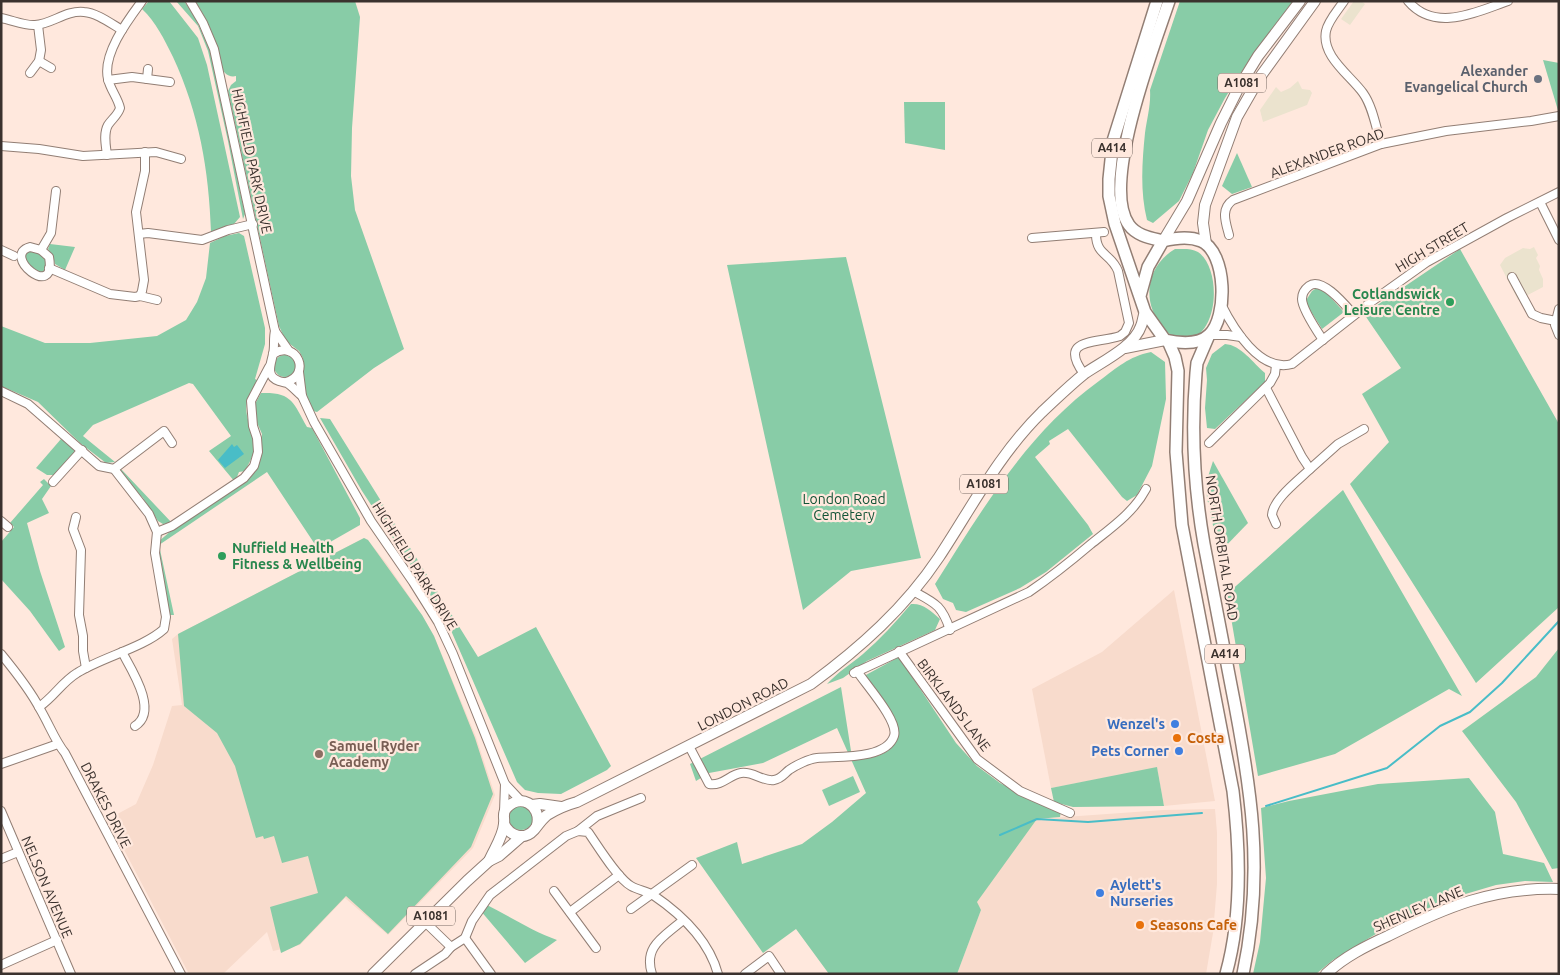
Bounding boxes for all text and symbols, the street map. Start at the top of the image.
place label: Alexander Evangelical Church [1404,63,1528,95]
marker: Alexander Evangelical Church [1532,73,1544,85]
road number: A1081 [1218,74,1266,92]
street label: HIGHFIELD PARK DRIVE [229,87,275,235]
street label: ALEXANDER ROAD [1268,125,1386,181]
road number: A414 [1092,138,1132,158]
street label: HIGH STREET [1392,219,1472,275]
place label: Cotlandswick Leisure Centre [1344,286,1440,318]
marker: Cotlandswick Leisure Centre [1444,296,1456,308]
road number: A1081 [960,474,1008,494]
street label: NORTH ORBITAL ROAD [1203,474,1241,622]
park label: London Road Cemetery [802,491,886,523]
street label: HIGHFIELD PARK DRIVE [369,499,461,633]
place label: Nuffield Health Fitness & Wellbeing [232,540,362,572]
marker: Nuffield Health Fitness & Wellbeing [216,550,228,562]
road number: A414 [1205,644,1245,664]
street label: BIRKLANDS LANE [914,656,994,754]
street label: LONDON ROAD [695,674,791,734]
place label: Wenzel's [1107,716,1165,732]
marker: Wenzel's [1169,718,1181,730]
place label: Costa [1187,730,1224,746]
marker: Costa [1171,732,1183,744]
place label: Samuel Ryder Academy [329,738,419,770]
place label: Pets Corner [1091,743,1169,759]
marker: Pets Corner [1173,745,1185,757]
marker: Samuel Ryder Academy [313,748,325,760]
street label: DRAKES DRIVE [78,759,135,851]
street label: NELSON AVENUE [18,834,76,940]
place label: Aylett's Nurseries [1110,877,1174,909]
street label: SHENLEY LANE [1371,883,1465,935]
marker: Aylett's Nurseries [1094,887,1106,899]
road number: A1081 [407,906,455,926]
place label: Seasons Cafe [1150,917,1237,933]
marker: Seasons Cafe [1134,919,1146,931]

